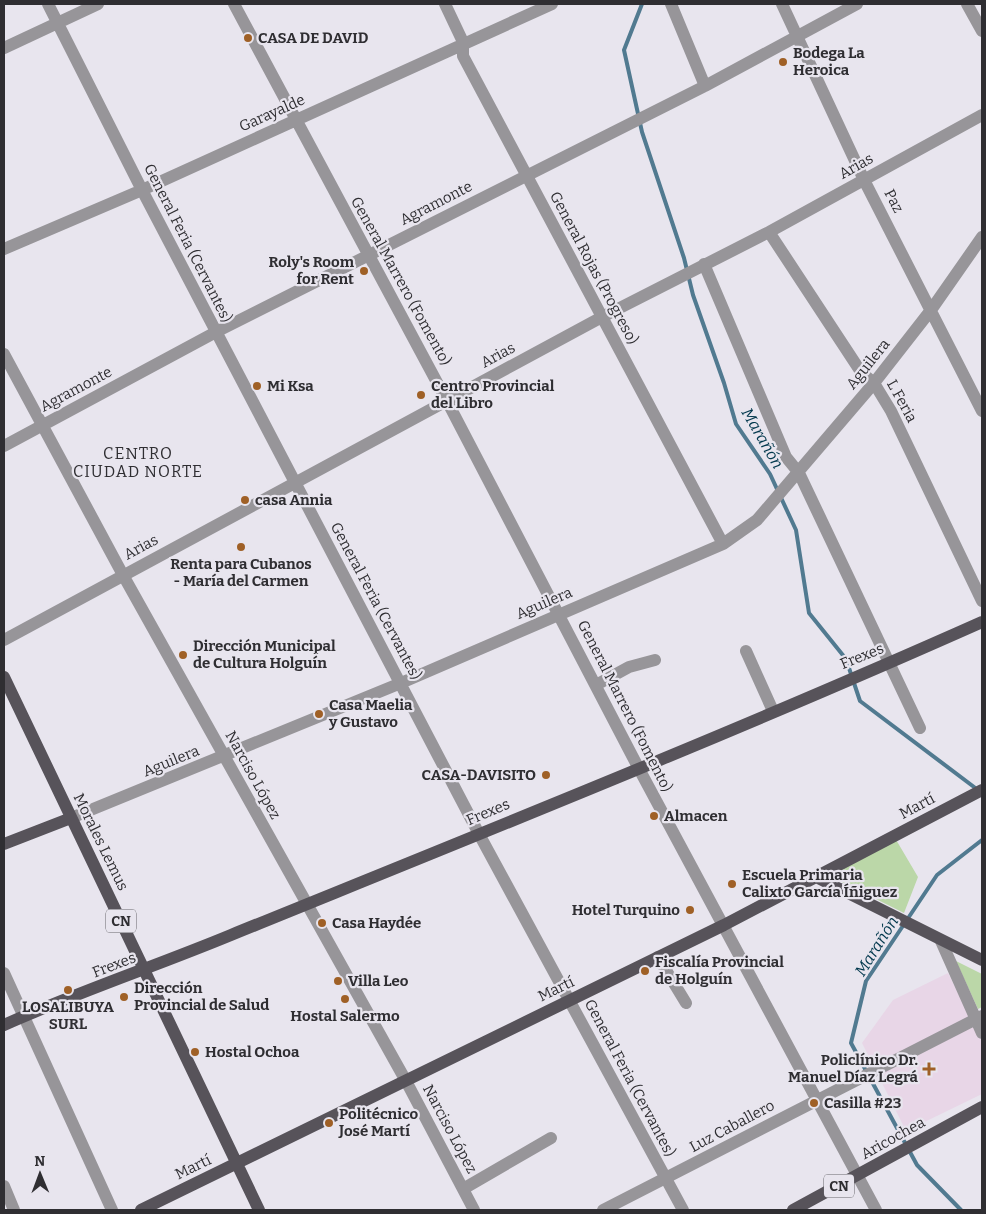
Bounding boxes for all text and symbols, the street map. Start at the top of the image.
place label: CASA DE DAVID [258,29,369,47]
marker: CASA DE DAVID [242,32,254,44]
place label: Bodega La Heroica [793,44,865,79]
marker: Bodega La Heroica [777,56,789,68]
street label: Garayalde [236,90,308,136]
street label: Arias [836,149,876,183]
street label: General Feria (Cervantes) [140,161,236,325]
street label: Agramonte [397,177,475,229]
street label: Paz [881,186,907,216]
street label: General Rojas (Progreso) [546,188,642,348]
street label: General Marrero (Fomento) [347,193,455,369]
place label: Roly's Room for Rent [268,253,355,288]
marker: Roly's Room for Rent [358,265,370,277]
street label: Aguilera [842,335,894,393]
street label: Arias [478,339,518,371]
street label: Agramonte [37,363,115,415]
street label: L Feria [883,376,921,426]
place label: Mi Ksa [267,377,314,395]
place label: Centro Provincial del Libro [431,377,555,412]
marker: Mi Ksa [251,380,263,392]
marker: Centro Provincial del Libro [415,389,427,401]
water label: Marañón [738,405,787,472]
district label: CENTRO CIUDAD NORTE [73,444,203,481]
place label: casa Annia [255,491,333,509]
marker: casa Annia [239,494,251,506]
street label: General Feria (Cervantes) [327,519,425,683]
street label: Arias [121,531,161,563]
marker: Renta para Cubanos - María del Carmen [235,541,247,553]
place label: Renta para Cubanos - María del Carmen [170,555,312,590]
street label: Aguilera [513,583,575,623]
street label: General Marrero (Fomento) [574,617,676,795]
place label: Dirección Municipal de Cultura Holguín [193,637,336,672]
street label: Frexes [838,639,886,673]
marker: Dirección Municipal de Cultura Holguín [177,649,189,661]
place label: Casa Maelia y Gustavo [328,696,413,731]
marker: Casa Maelia y Gustavo [313,708,325,720]
street label: Narciso López [221,728,285,822]
street label: Aguilera [140,742,202,780]
place label: CASA-DAVISITO [422,766,536,784]
marker: CASA-DAVISITO [540,769,552,781]
street label: Martí [896,789,938,823]
street label: Morales Lemus [70,790,132,894]
street label: Frexes [464,795,512,829]
place label: Almacen [664,807,728,825]
marker: Almacen [648,810,660,822]
place label: Escuela Primaria Calixto García Íñiguez [742,866,898,901]
marker: Escuela Primaria Calixto García Íñiguez [726,878,738,890]
place label: Hotel Turquino [572,901,680,919]
marker: Hotel Turquino [684,904,696,916]
road number: CN [106,909,136,932]
water label: Marañón [851,913,902,980]
place label: Casa Haydée [332,914,421,932]
marker: Casa Haydée [316,917,328,929]
street label: Frexes [90,948,138,982]
place label: Fiscalía Provincial de Holguín [655,953,784,988]
marker: Fiscalía Provincial de Holguín [639,965,651,977]
place label: Villa Leo [348,972,409,990]
street label: Martí [535,972,577,1005]
marker: Villa Leo [332,975,344,987]
place label: Dirección Provincial de Salud [134,979,269,1014]
marker: LOSALIBUYA SURL [62,984,74,996]
marker: Dirección Provincial de Salud [118,991,130,1003]
marker: Hostal Salermo [339,993,351,1005]
street label: General Feria (Cervantes) [581,996,679,1160]
place label: LOSALIBUYA SURL [22,998,114,1033]
place label: Hostal Salermo [290,1007,400,1025]
place label: Hostal Ochoa [205,1043,300,1061]
marker: Hostal Ochoa [189,1046,201,1058]
place label: Policlínico Dr. Manuel Díaz Legrá [788,1051,919,1086]
marker: Policlínico Dr. Manuel Díaz Legrá [922,1062,936,1076]
street label: Narciso López [419,1082,481,1176]
place label: Casilla #23 [824,1094,901,1112]
street label: Luz Caballero [686,1096,778,1156]
marker: Casilla #23 [808,1097,820,1109]
place label: Politécnico José Martí [338,1105,419,1140]
street label: Aricochea [858,1113,928,1163]
marker: Politécnico José Martí [323,1117,335,1129]
north arrow [15,1149,65,1199]
street label: Martí [172,1150,214,1183]
text: N [34,1153,46,1170]
road number: CN [824,1174,854,1198]

